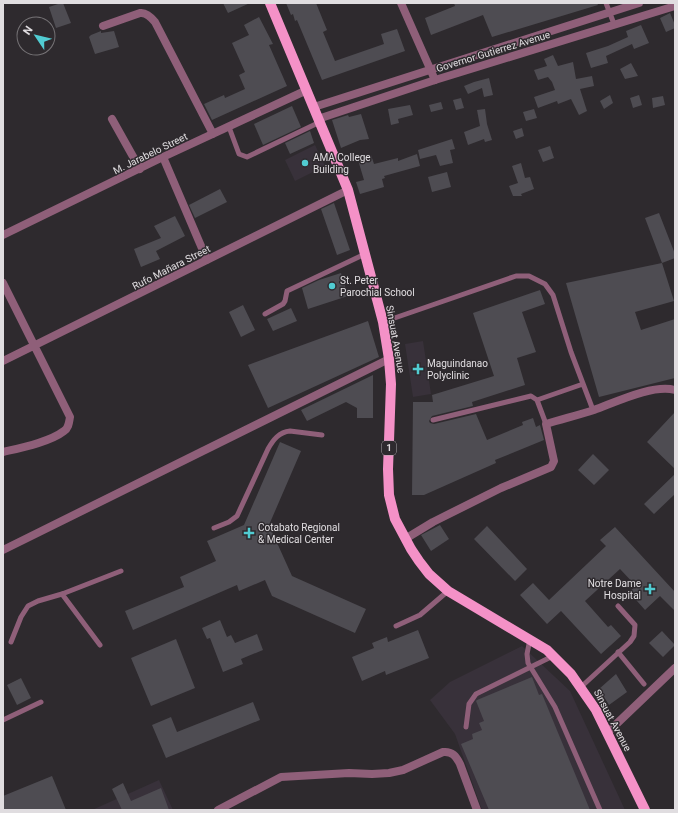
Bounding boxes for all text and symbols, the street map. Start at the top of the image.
north arrow [16,16,56,56]
text: N [21,23,36,37]
street label: Governor Gutierrez Avenue [435,29,551,74]
street label: M. Jarabelo Street [111,131,189,176]
place label: AMA College Building [313,152,371,175]
marker: AMA College Building [300,158,310,168]
street label: Rufo Mañara Street [130,243,212,292]
place label: St. Peter Parochial School [340,275,415,298]
marker: St. Peter Parochial School [327,281,337,291]
street label: Sinsuat Avenue [384,304,407,374]
place label: Maguindanao Polyclinic [427,358,488,381]
marker: Maguindanao Polyclinic [412,363,424,375]
road number: 1 [382,441,396,455]
place label: Cotabato Regional & Medical Center [258,522,340,545]
marker: Cotabato Regional & Medical Center [243,527,255,539]
place label: Notre Dame Hospital [588,578,641,601]
marker: Notre Dame Hospital [644,583,656,595]
street label: Sinsuat Avenue [592,687,633,753]

